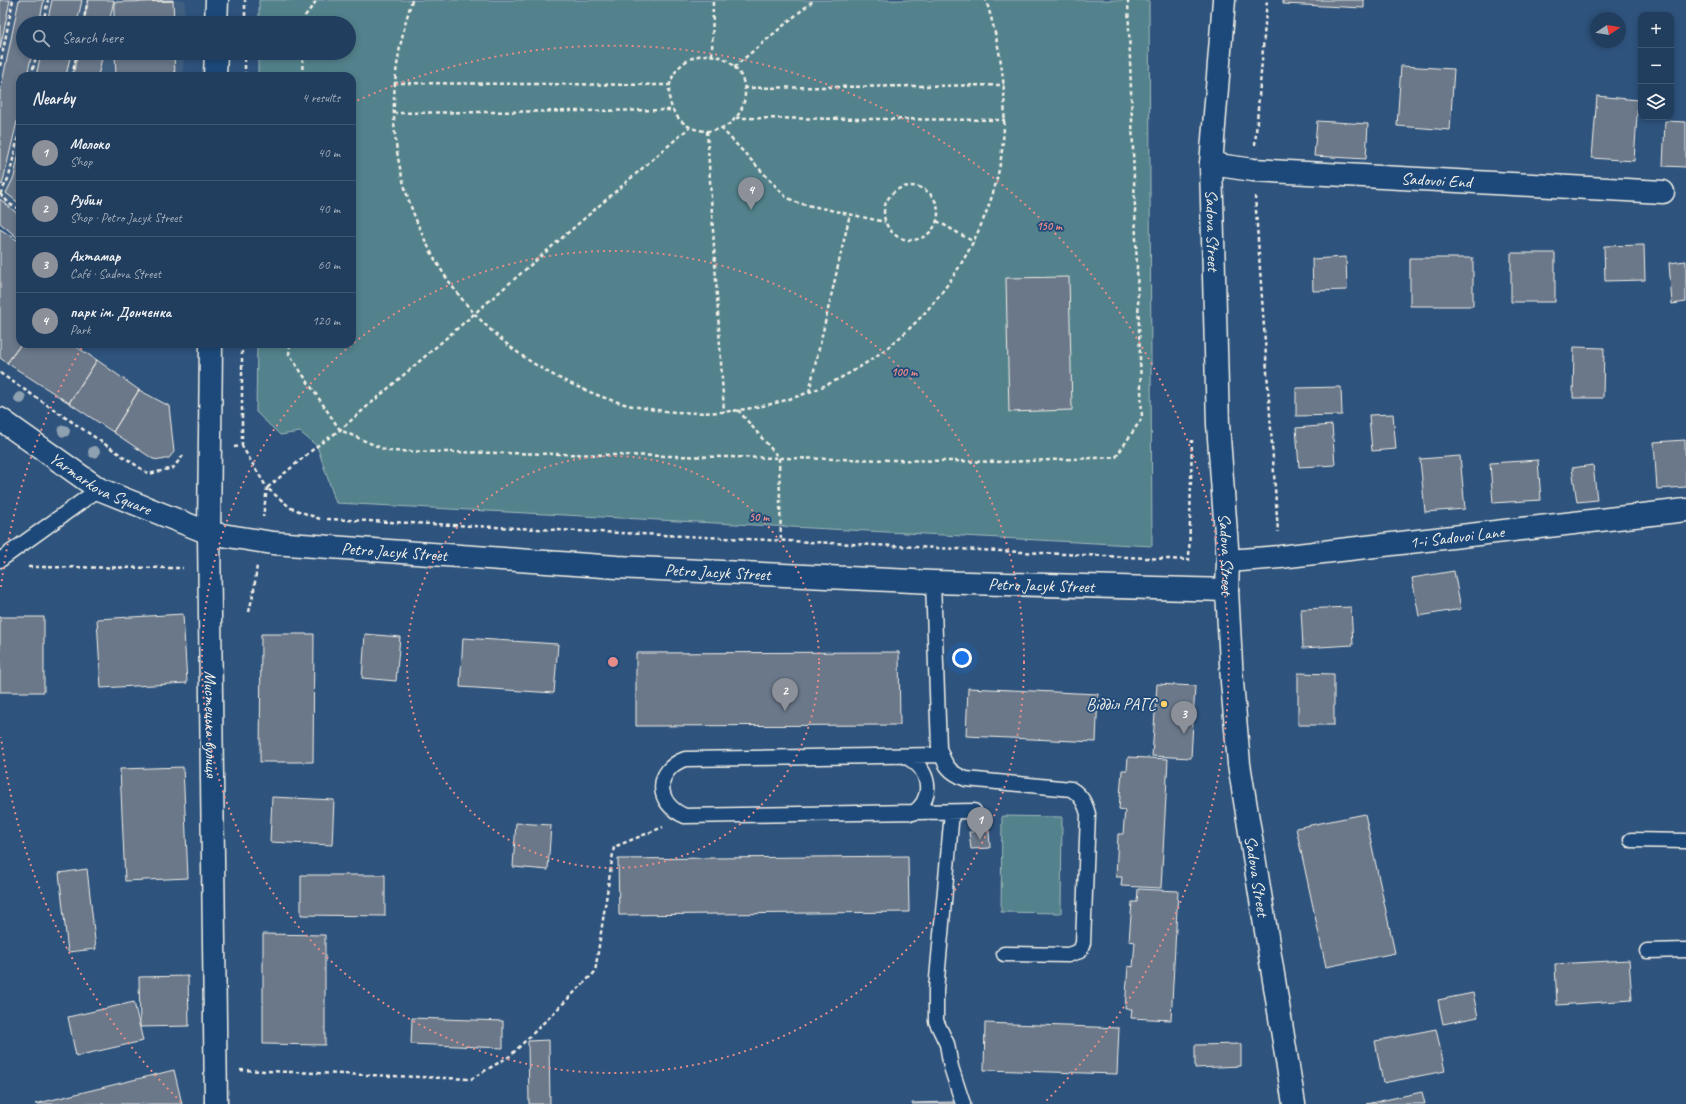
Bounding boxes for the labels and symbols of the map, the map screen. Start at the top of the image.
north arrow [1590,12,1626,48]
street label: Sadovoi End [1400,168,1474,193]
pin: 4 [738,177,764,210]
street label: Sadova Street [1201,189,1224,274]
text: 150 m [1036,218,1063,234]
text: 100 m [891,364,918,380]
street label: Yarmarkova Square [45,447,156,520]
text: 50 m [749,509,770,525]
street label: Sadova Street [1214,513,1238,598]
street label: 1-i Sadovoi Lane [1408,521,1506,553]
street label: Petro Jacyk Street [341,538,450,566]
street label: Petro Jacyk Street [664,559,773,585]
street label: Petro Jacyk Street [988,574,1097,597]
your location [952,648,972,668]
centre of rings [606,655,620,669]
street label: Мистецька вулиця [200,670,222,779]
pin: 2 [772,678,798,711]
place label: Відділ РАГС [1086,694,1158,715]
marker: Відділ РАГС [1159,699,1169,709]
pin: 3 [1171,701,1197,734]
pin: 1 [967,807,993,840]
street label: Sadova Street [1240,834,1274,921]

